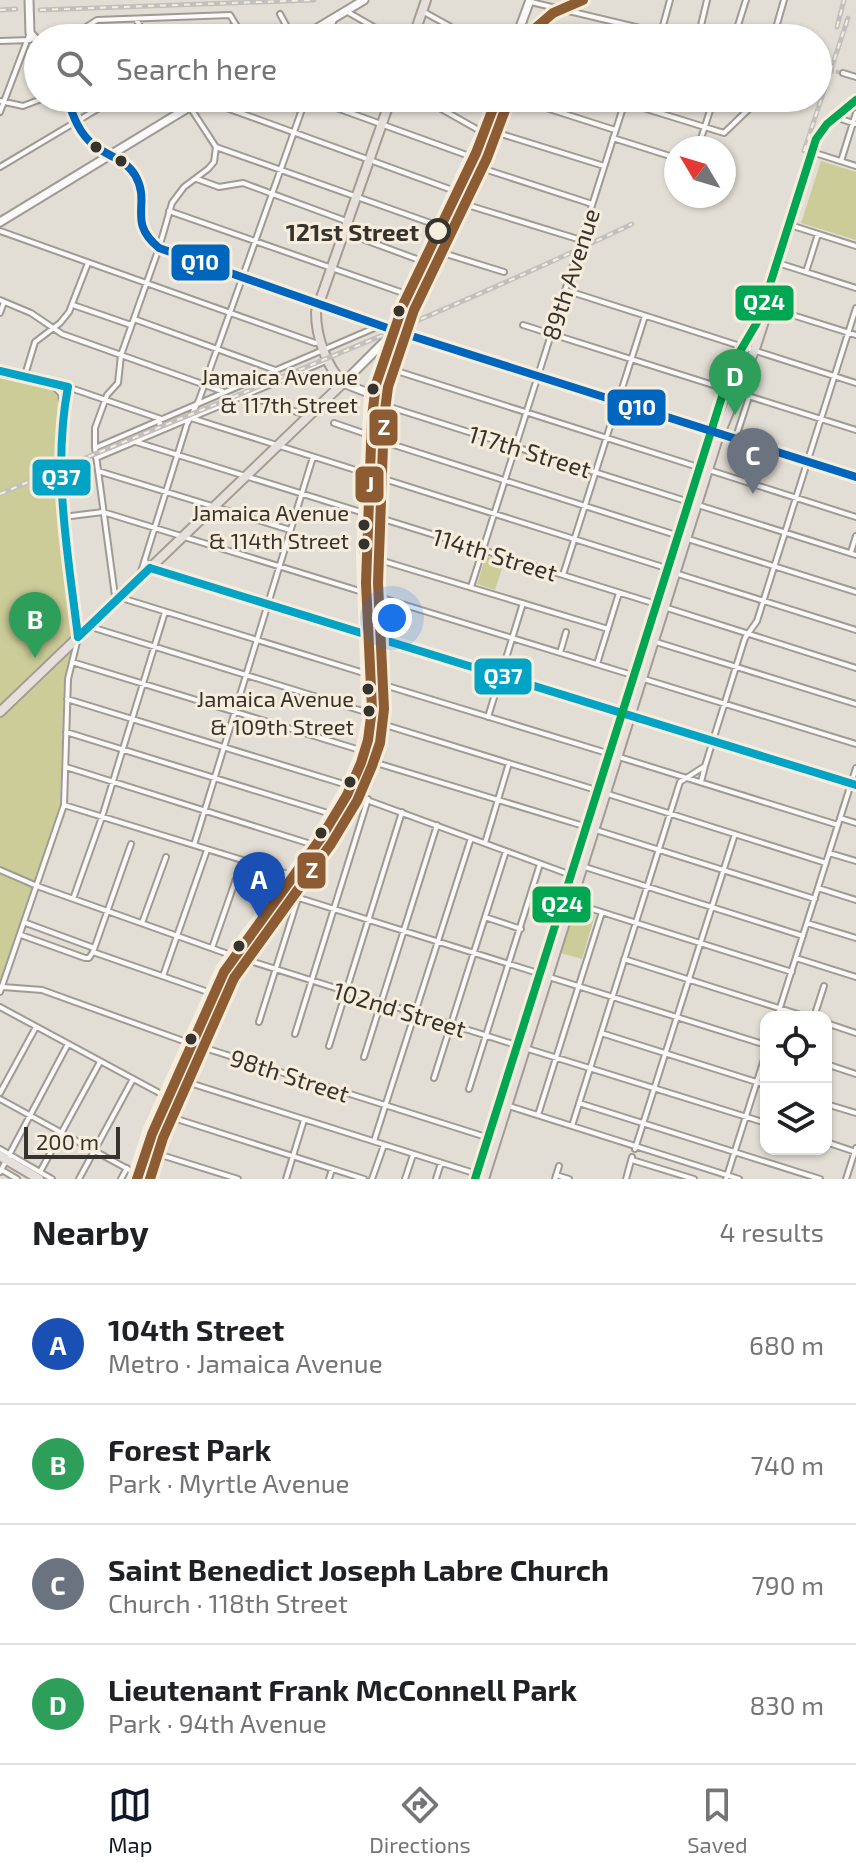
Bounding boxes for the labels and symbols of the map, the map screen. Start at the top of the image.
north arrow [664,136,736,208]
unlabelled marker [88,139,104,155]
unlabelled marker [113,153,129,169]
street label: 89th Avenue [535,205,605,343]
place label: 121st Street [286,217,419,246]
marker: 121st Street [426,219,450,243]
line badge: Q10 [170,243,231,282]
text: Q10 [181,248,219,275]
line badge: Q24 [734,284,795,322]
text: Q24 [743,288,785,315]
unlabelled marker [391,303,407,319]
pin: D [709,349,761,415]
place label: Jamaica Avenue & 117th Street [201,363,358,417]
marker: Jamaica Avenue & 117th Street [365,381,381,397]
line badge: Q10 [606,388,667,427]
text: Q10 [618,393,656,420]
line badge: Z [368,408,399,447]
text: Z [378,413,391,439]
street label: 117th Street [465,419,595,483]
pin: C [727,428,779,494]
line badge: Q37 [31,458,92,497]
text: Q37 [41,463,81,490]
line badge: J [354,465,385,504]
text: J [366,470,374,496]
place label: Jamaica Avenue & 114th Street [192,499,349,553]
marker: Jamaica Avenue & 114th Street [356,517,372,533]
street label: 114th Street [429,521,561,587]
unlabelled marker [356,536,372,552]
pin: B [9,592,61,658]
your location [372,598,412,638]
line badge: Q37 [473,657,533,696]
text: Q37 [483,662,523,689]
unlabelled marker [360,681,376,697]
place label: Jamaica Avenue & 109th Street [197,685,354,739]
marker: Jamaica Avenue & 109th Street [361,703,377,719]
unlabelled marker [342,774,358,790]
unlabelled marker [313,825,329,841]
line badge: Z [296,851,327,890]
pin: A [233,852,285,918]
text: Z [306,856,319,882]
line badge: Q24 [531,885,592,924]
text: Q24 [541,890,583,917]
unlabelled marker [231,938,247,954]
street label: 102nd Street [330,975,470,1043]
unlabelled marker [183,1031,199,1047]
street label: 98th Street [227,1042,353,1108]
scale bar [24,1123,120,1159]

